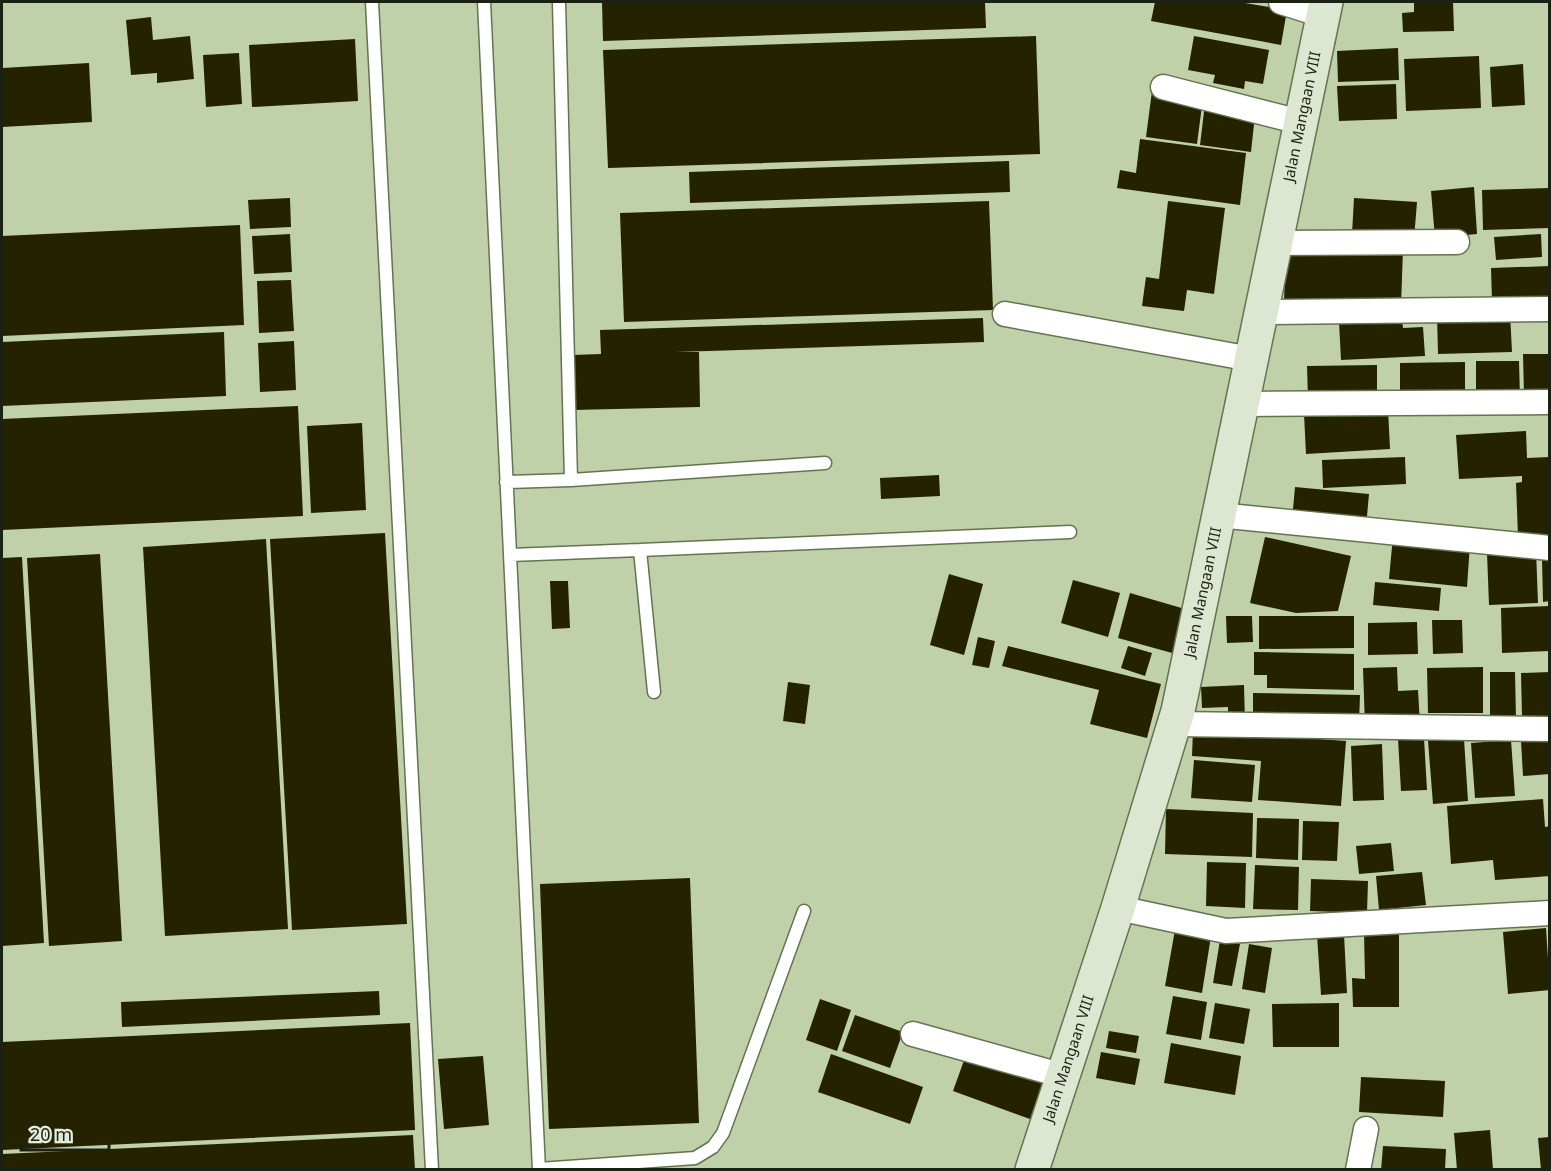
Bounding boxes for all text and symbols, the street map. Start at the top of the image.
street label: Jalan Mangaan VIII [1277,49,1324,185]
street label: Jalan Mangaan VIII [1178,525,1225,661]
street label: Jalan Mangaan VIII [1037,992,1098,1127]
scale bar [21,1114,110,1152]
text: 20 m [30,1122,72,1146]

